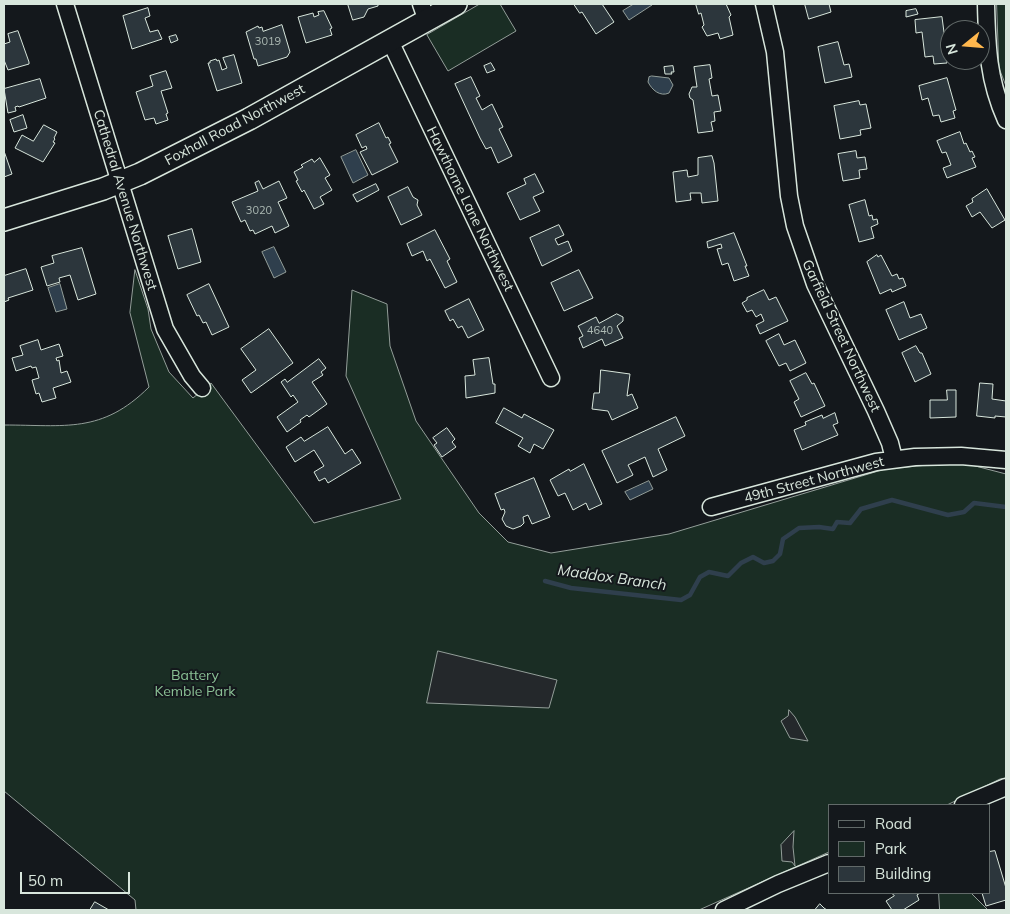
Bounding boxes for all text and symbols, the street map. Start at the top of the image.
north arrow [940,20,990,70]
house number: 3019 [255,35,281,49]
text: N [941,41,962,57]
street label: Foxhall Road Northwest [162,81,308,169]
street label: Cathedral Avenue Northwest [89,108,161,292]
street label: Hawthorne Lane Northwest [423,124,517,294]
house number: 3020 [246,204,272,218]
street label: Garfield Street Northwest [798,257,884,415]
house number: 4640 [587,324,613,338]
street label: 49th Street Northwest [742,453,886,507]
water label: Maddox Branch [556,561,668,595]
park label: Battery Kemble Park [154,668,236,700]
legend [828,804,990,894]
text: Road [875,814,912,833]
text: Park [875,839,907,858]
scale bar [22,862,132,894]
text: Building [875,864,931,883]
text: 50 m [28,871,63,890]

